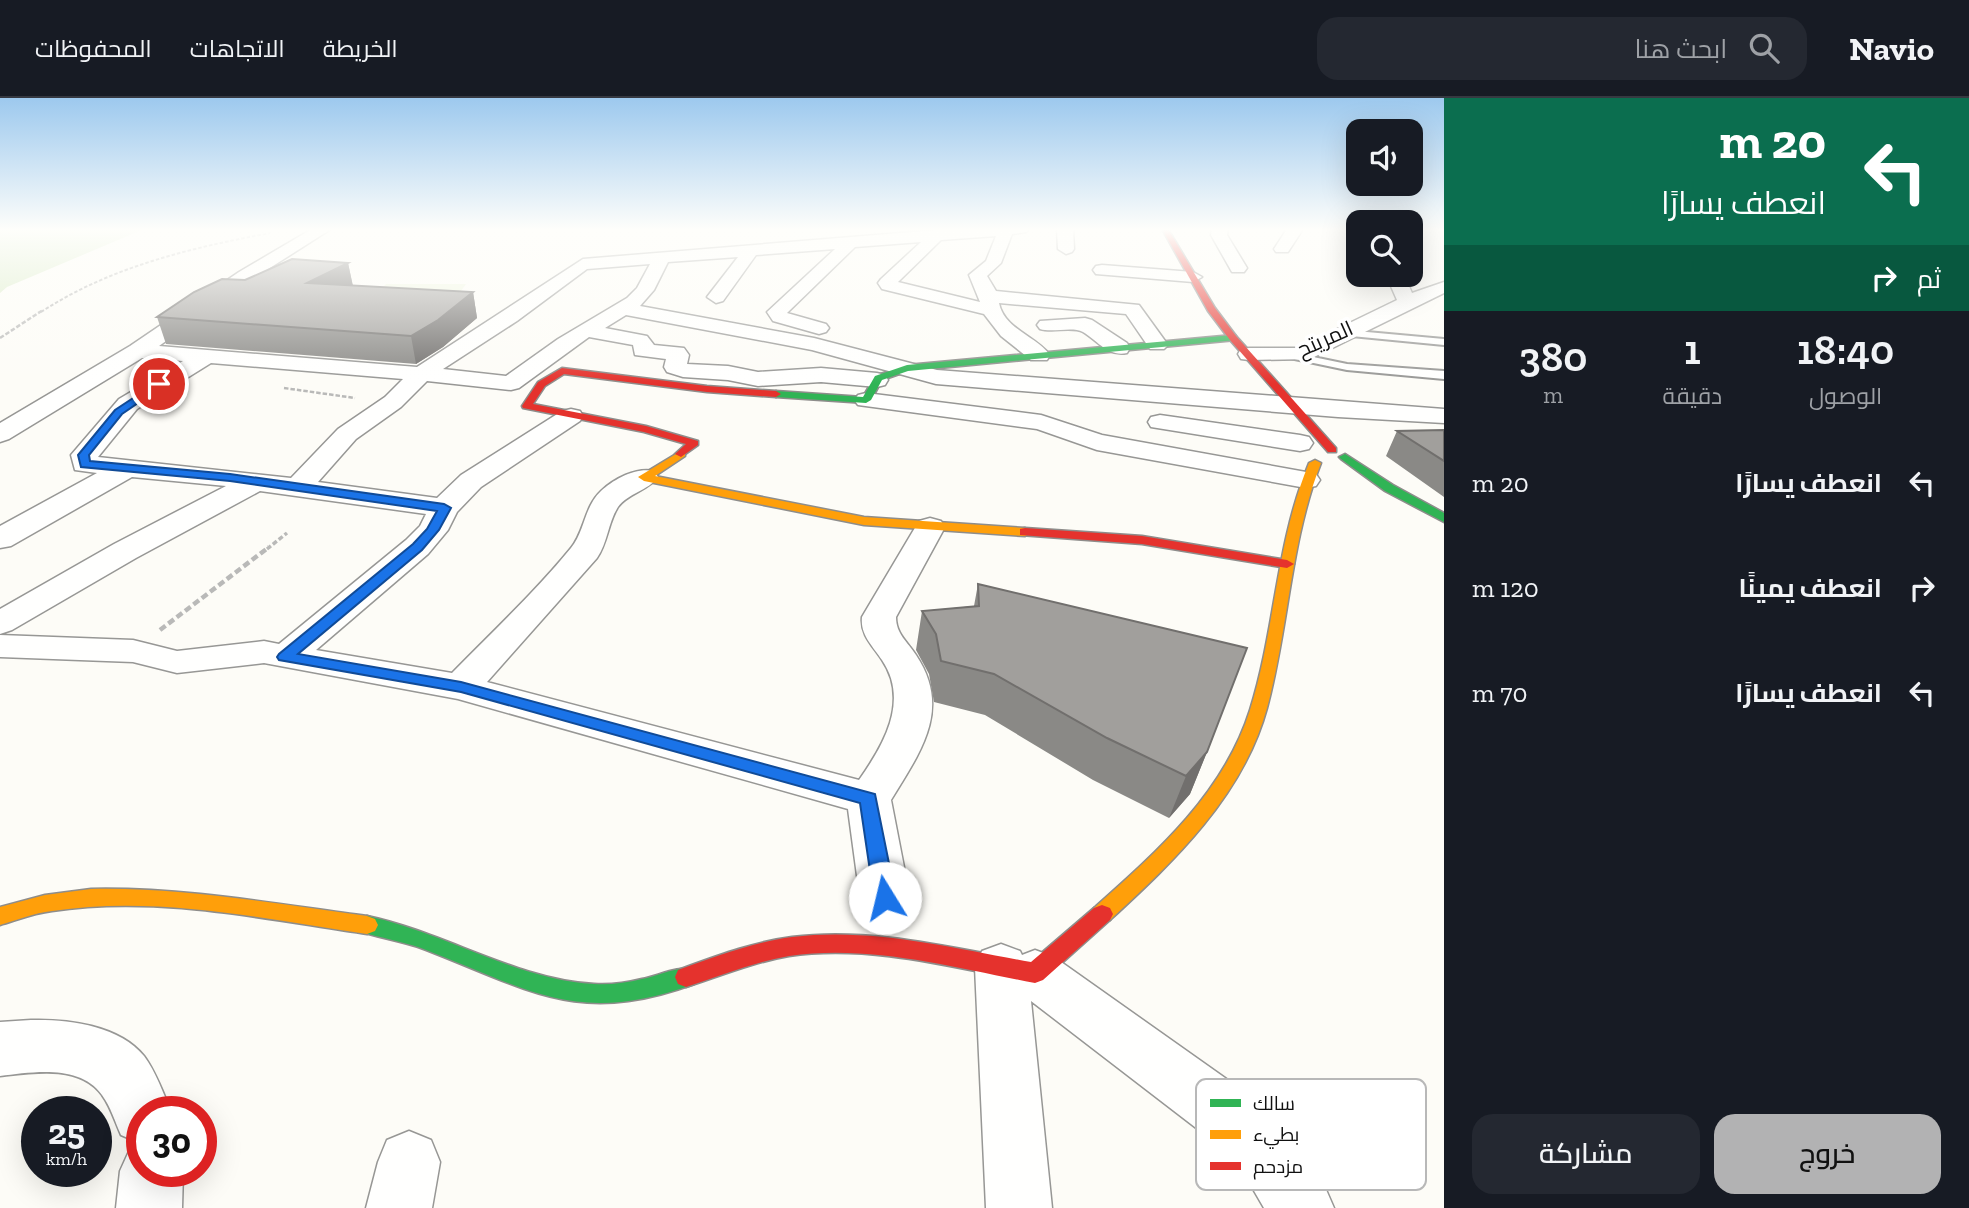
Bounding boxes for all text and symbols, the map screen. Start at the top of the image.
search box [1317,17,1807,80]
icon: search [1745,29,1783,67]
text: Navio [1849,29,1934,68]
text: ابحث هنا [1634,33,1727,65]
text: المحفوظات [35,34,152,63]
text: الاتجاهات [190,34,285,63]
text: الخريطة [323,34,398,63]
text: 20 m [1719,112,1826,171]
map controls [1346,119,1423,287]
button: sound [1346,119,1423,196]
icon: left [1850,126,1941,217]
text: انعطف يسارًا [1661,184,1826,222]
button: search [1346,210,1423,287]
icon: right [1865,259,1903,297]
text: ثم [1917,263,1941,295]
street label: المريتح [1293,315,1357,364]
text: 1 [1684,324,1701,375]
text: 18:40 [1797,324,1894,375]
text: 380 [1519,331,1587,382]
pin [129,354,189,414]
icon: arrive [140,365,178,403]
text: m [1543,381,1563,409]
text: دقيقة [1662,382,1722,410]
text: الوصول [1809,382,1882,410]
icon: left [1903,464,1941,502]
text: 20 m [1472,467,1529,499]
text: انعطف يسارًا [1735,467,1882,499]
icon: right [1903,569,1941,607]
text: 120 m [1472,572,1539,604]
text: انعطف يمينًا [1739,572,1882,604]
icon: left [1903,674,1941,712]
text: 70 m [1472,677,1528,709]
text: انعطف يسارًا [1735,677,1882,709]
position arrow [848,861,922,935]
legend [1196,1079,1426,1190]
text: سالك [1253,1092,1295,1115]
speed limit sign: 30 [126,1096,217,1187]
text: 25 [48,1111,85,1153]
button: مشاركة [1472,1114,1700,1194]
button: خروج [1714,1114,1941,1194]
text: بطيء [1253,1123,1299,1149]
text: km/h [46,1148,87,1170]
text: مزدحم [1253,1155,1303,1180]

